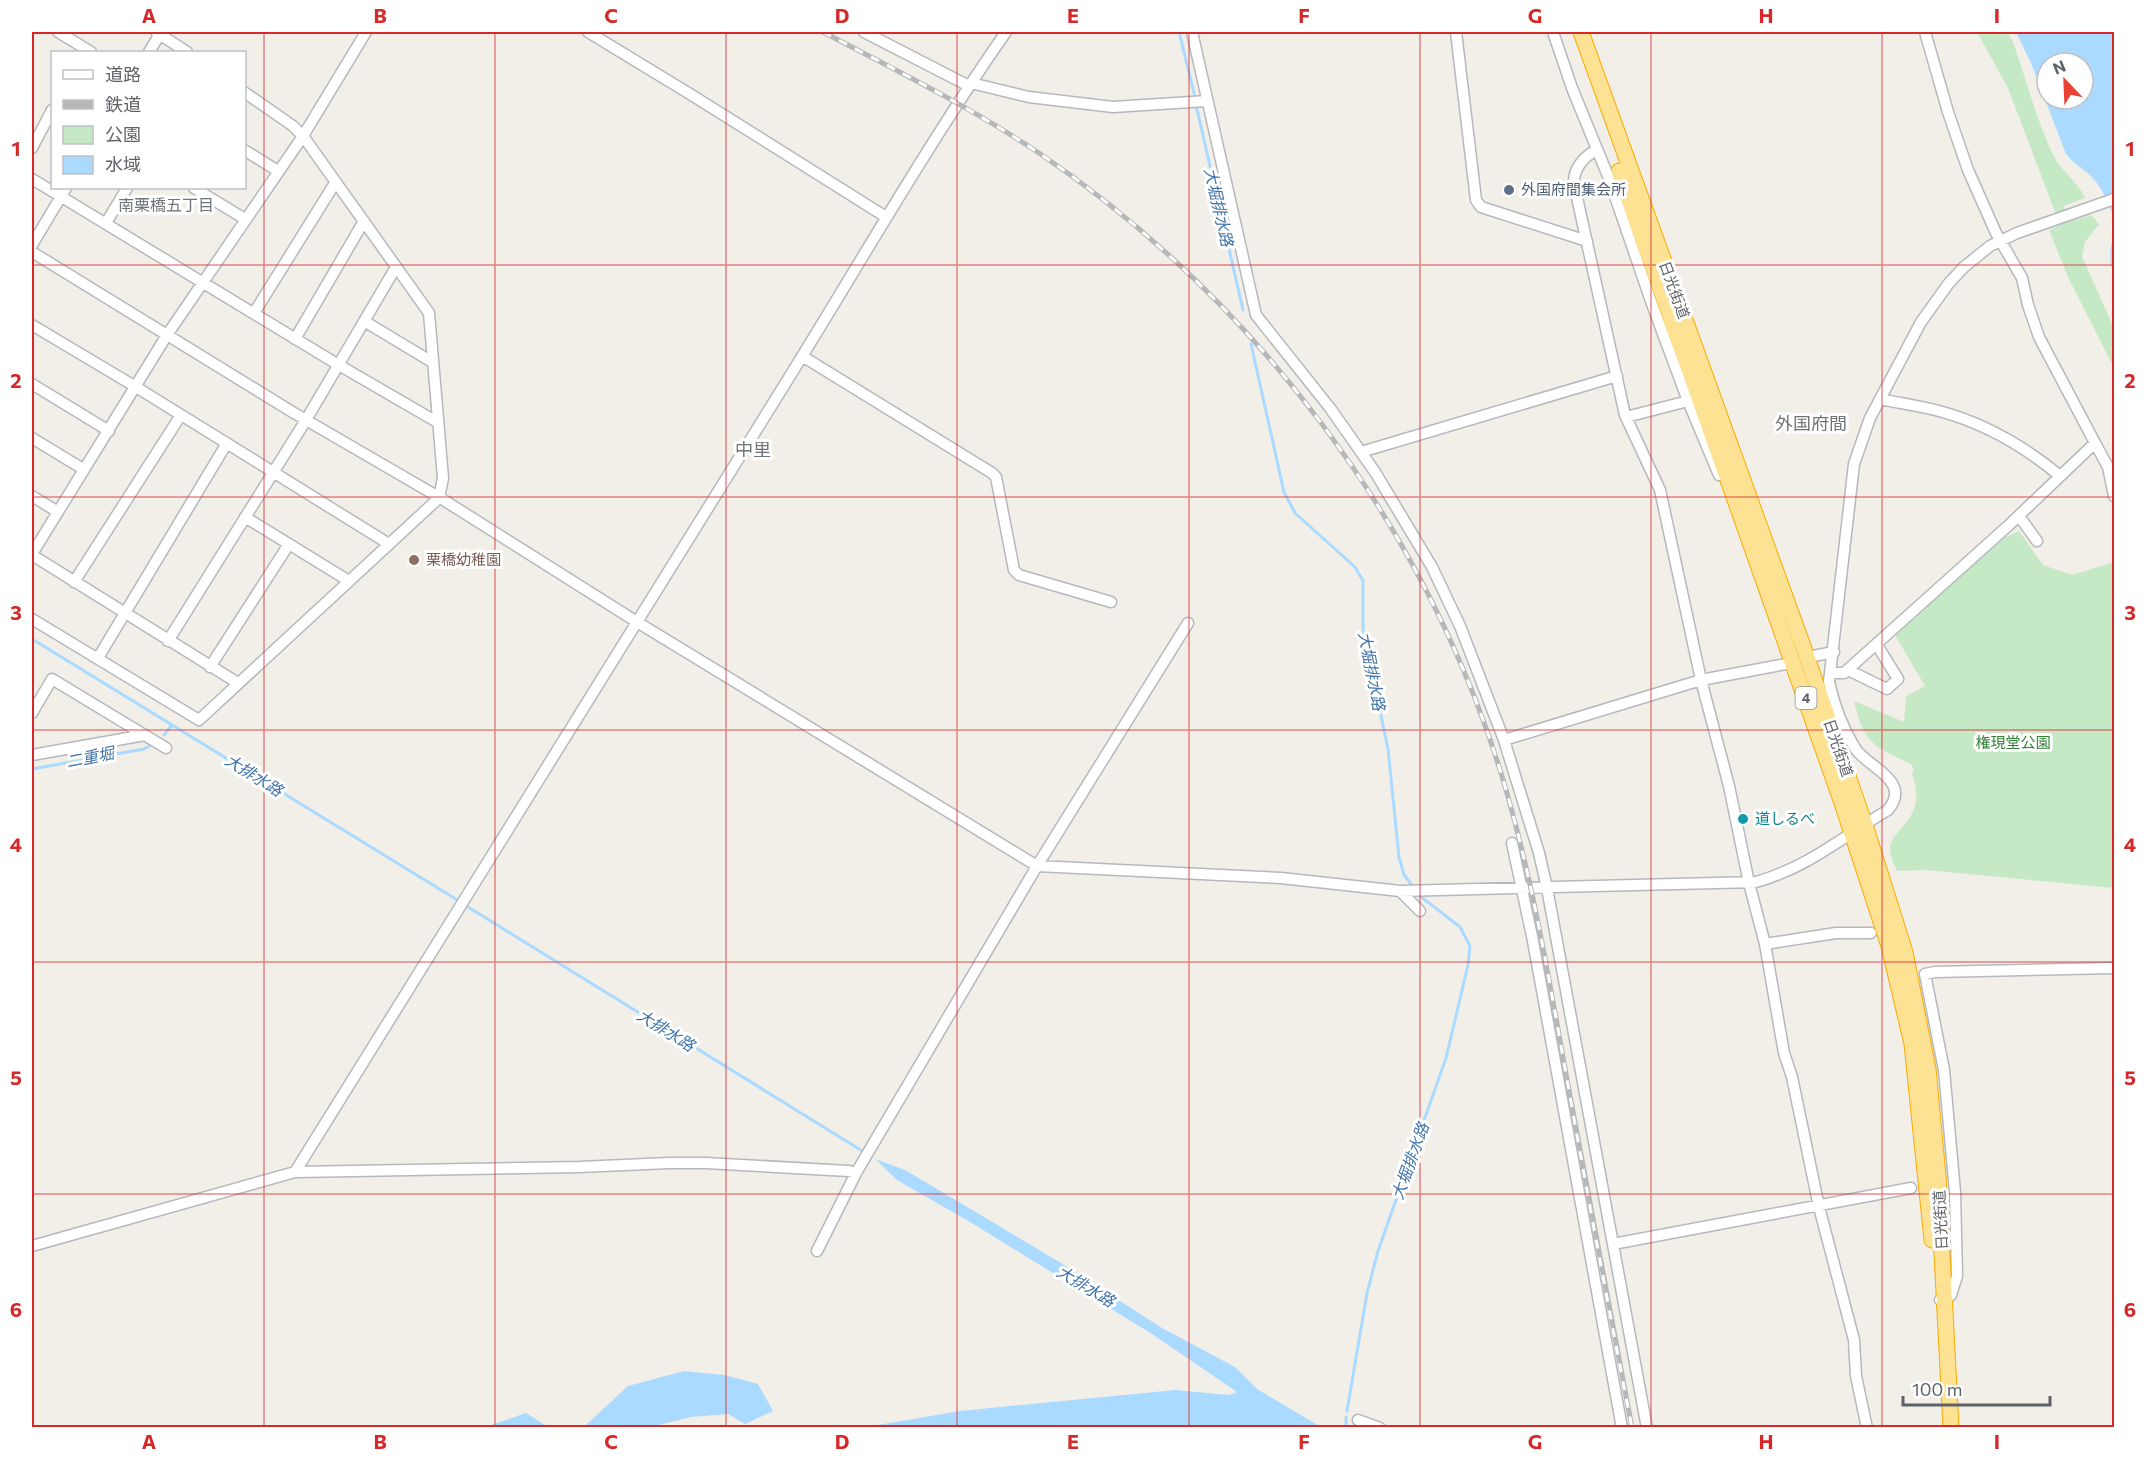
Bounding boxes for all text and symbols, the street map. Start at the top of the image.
text: A [142,3,156,27]
text: B [373,3,387,27]
text: C [604,3,618,27]
text: D [835,3,849,27]
text: E [1067,3,1079,27]
text: F [1298,3,1310,27]
text: G [1528,3,1542,27]
text: H [1759,3,1774,27]
text: I [1994,3,2000,27]
legend [51,51,246,189]
north arrow [2035,51,2095,111]
text: N [2050,56,2068,78]
text: 道路 [105,63,141,85]
text: 鉄道 [105,93,141,115]
text: 公園 [105,123,141,145]
text: 1 [11,136,21,160]
text: 1 [2125,136,2135,160]
text: 水域 [105,153,141,175]
water label: 大堀排水路 [1201,166,1238,250]
place label: 外国府間集会所 [1521,180,1626,198]
marker: 外国府間集会所 [1502,183,1516,197]
district label: 南栗橋五丁目 [118,195,214,214]
street label: 日光街道 [1656,258,1694,321]
text: 2 [10,368,22,392]
text: 2 [2124,368,2136,392]
district label: 外国府間 [1775,412,1847,434]
district label: 中里 [735,438,771,460]
place label: 栗橋幼稚園 [426,550,501,568]
marker: 栗橋幼稚園 [407,553,421,567]
text: 3 [10,600,22,624]
text: 3 [2124,600,2136,624]
water label: 大堀排水路 [1356,630,1390,714]
road number: 4 [1796,687,1816,709]
street label: 日光街道 [1821,716,1857,779]
park label: 権現堂公園 [1975,733,2051,751]
water label: 二重堀 [65,742,118,770]
water label: 大排水路 [222,750,288,801]
place label: 道しるべ [1755,809,1815,827]
marker: 道しるべ [1736,812,1750,826]
text: 4 [10,832,22,856]
text: 4 [2124,832,2136,856]
water label: 大排水路 [634,1005,700,1056]
text: 5 [10,1065,22,1089]
text: 5 [2124,1065,2136,1089]
water label: 大堀排水路 [1387,1118,1433,1202]
street label: 日光街道 [1929,1190,1951,1250]
water label: 大排水路 [1054,1261,1120,1311]
text: 6 [10,1297,22,1321]
text: 6 [2124,1297,2136,1321]
scale bar [1903,1369,2050,1407]
text: 100 m [1912,1378,1962,1400]
text: A [142,1429,156,1453]
text: B [373,1429,387,1453]
text: C [604,1429,618,1453]
text: D [835,1429,849,1453]
text: E [1067,1429,1079,1453]
text: F [1298,1429,1310,1453]
text: G [1528,1429,1542,1453]
text: H [1759,1429,1774,1453]
text: I [1994,1429,2000,1453]

